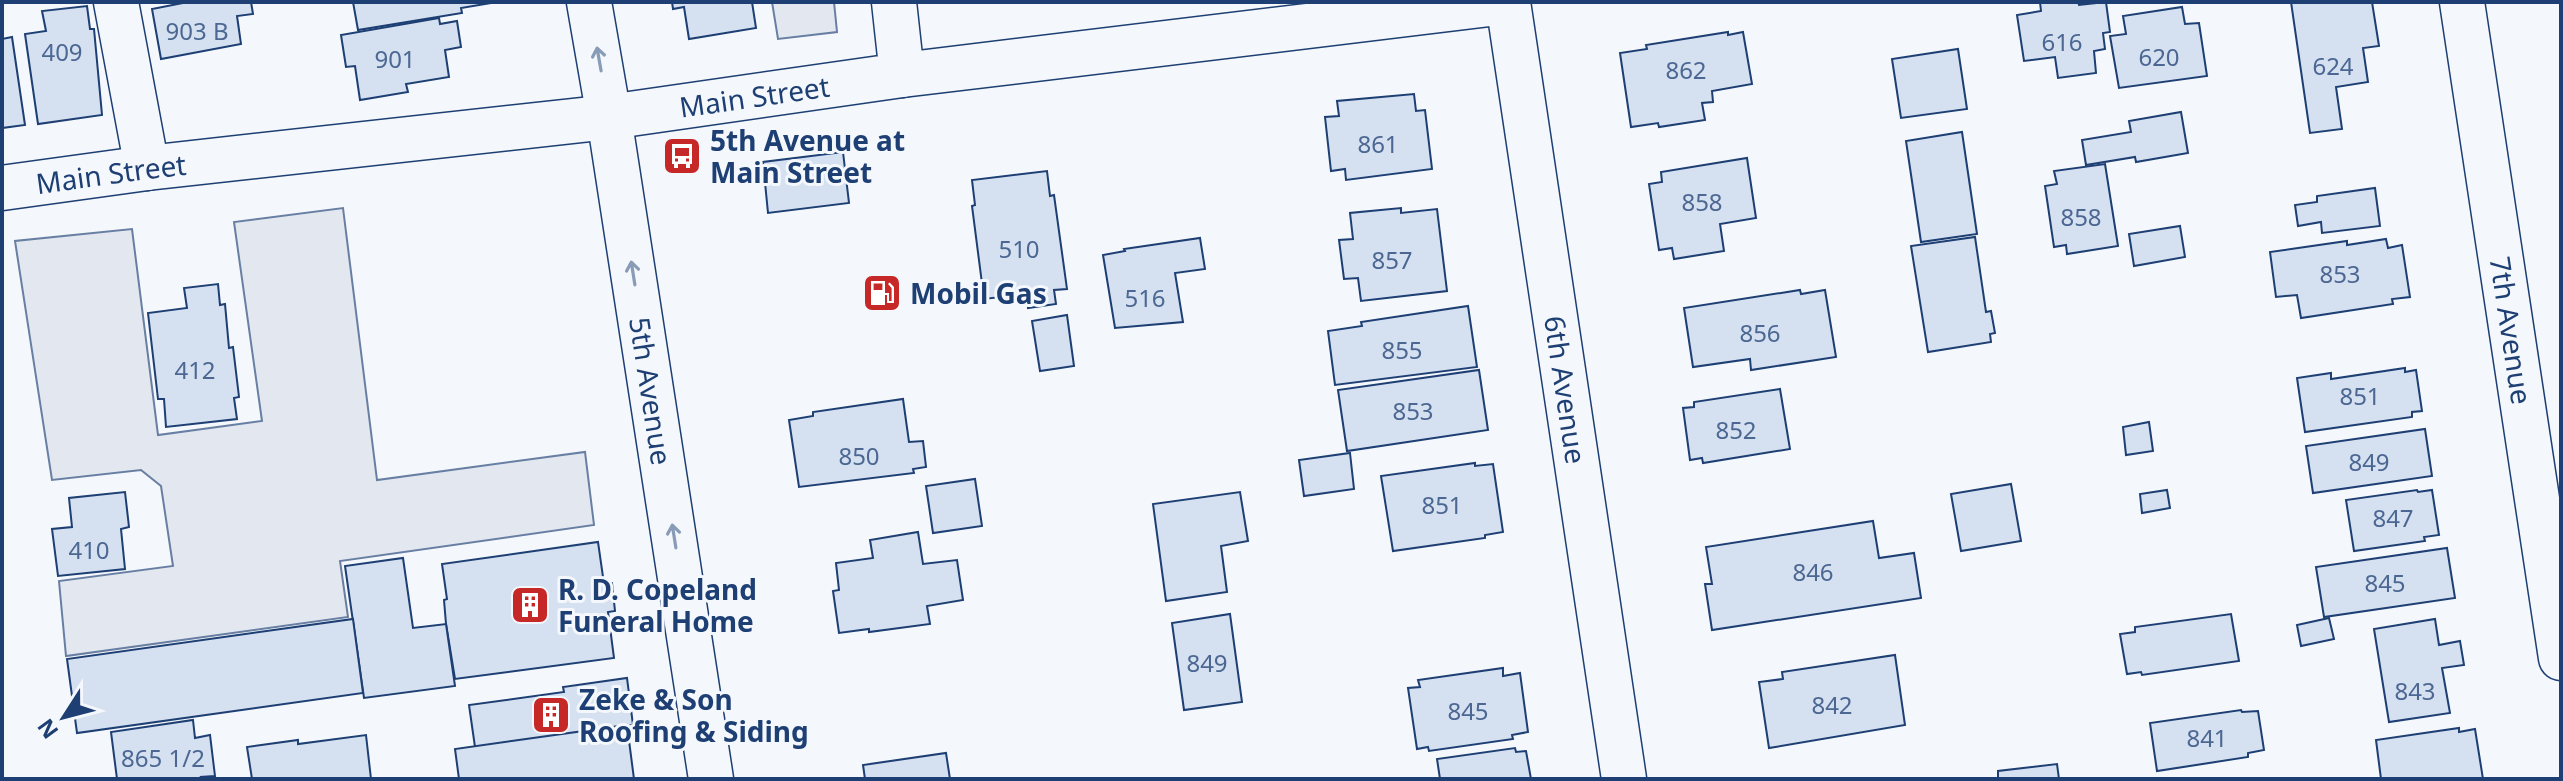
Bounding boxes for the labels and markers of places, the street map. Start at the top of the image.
place label: 5th Avenue at Main Street [710,121,905,191]
bus stop icon: 5th Avenue at Main Street [661,135,703,177]
fuel station icon: Mobil Gas [861,272,903,314]
place label: Mobil Gas [910,274,1047,312]
place label: R. D. Copeland Funeral Home [558,570,757,640]
building icon: R. D. Copeland Funeral Home [509,584,551,626]
place label: Zeke & Son Roofing & Siding [579,680,809,750]
building icon: Zeke & Son Roofing & Siding [530,694,572,736]

